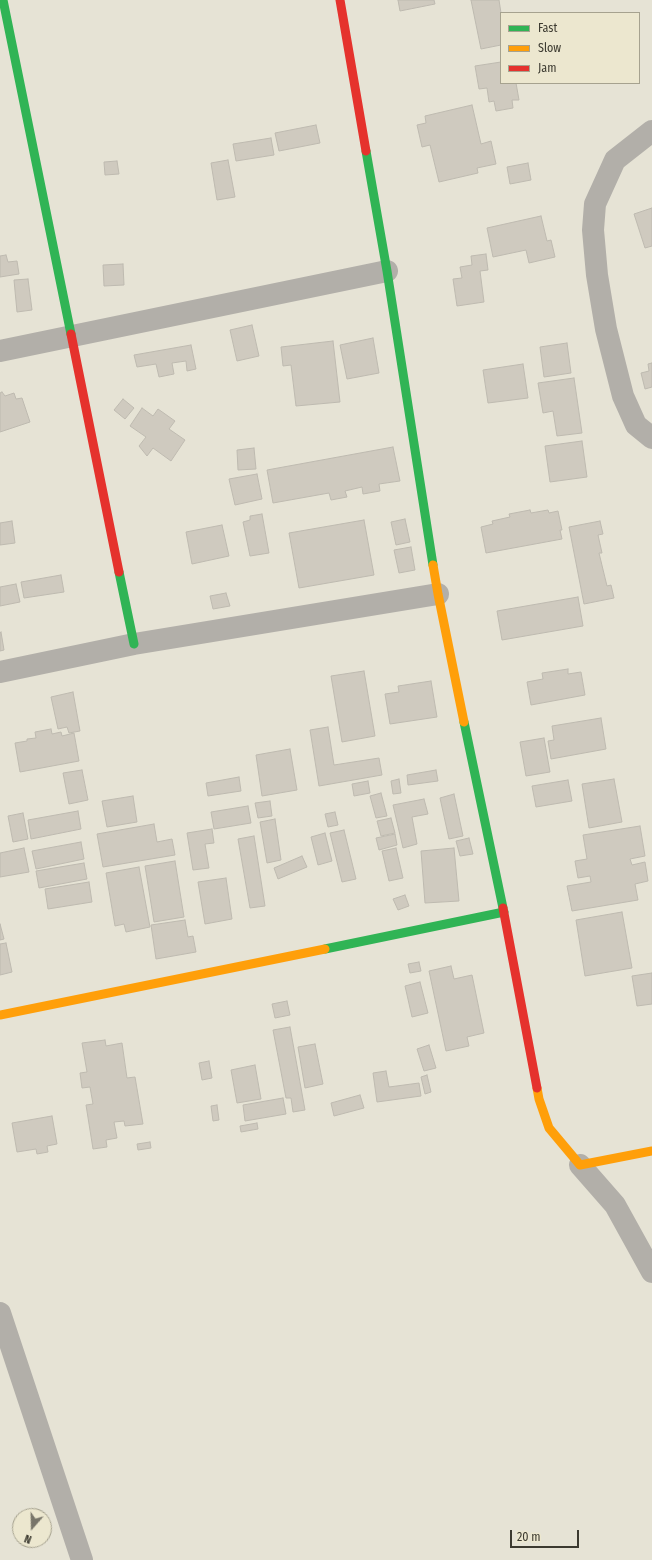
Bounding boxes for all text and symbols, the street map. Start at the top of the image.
legend [500,12,640,84]
text: Fast [538,21,557,35]
text: Slow [538,41,561,55]
text: Jam [538,61,556,75]
north arrow [12,1508,52,1548]
scale bar [512,1522,581,1548]
text: 20 m [517,1530,541,1544]
text: N [23,1532,33,1546]

